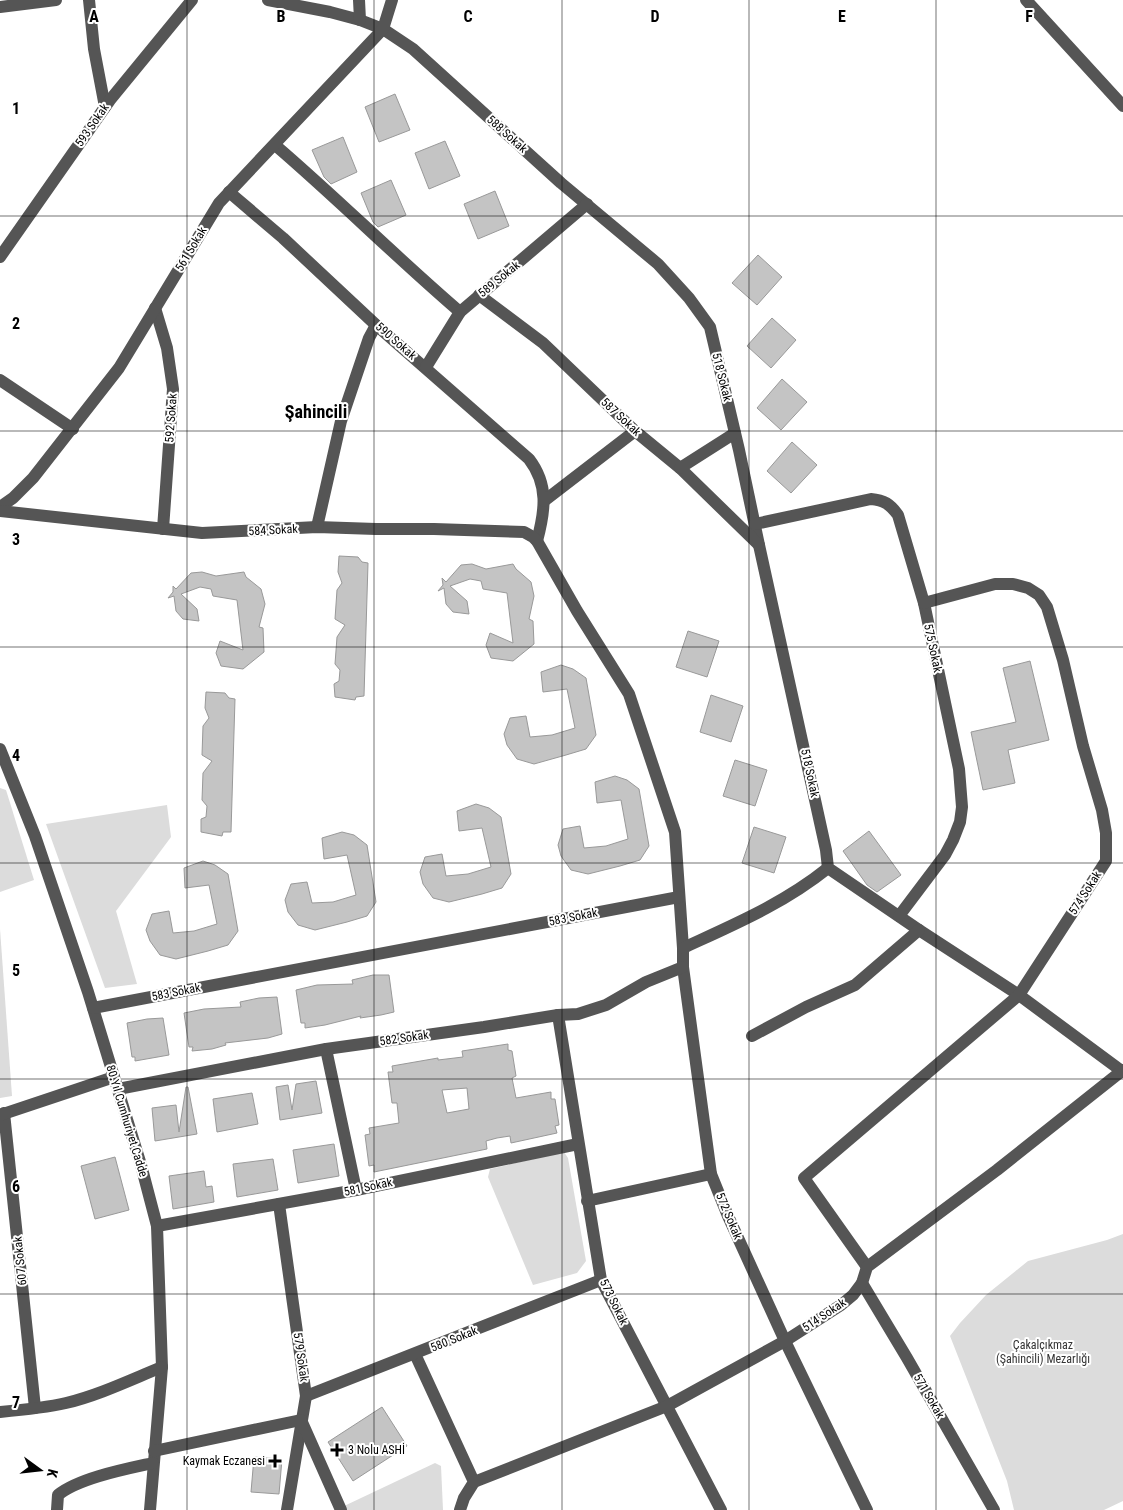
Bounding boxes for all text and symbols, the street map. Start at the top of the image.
text: A [89,7,99,26]
text: B [277,7,286,26]
text: C [463,7,473,26]
text: D [650,7,660,26]
text: E [838,7,846,26]
text: F [1025,7,1033,26]
text: 1 [12,99,20,118]
street label: 593 Sokak [72,100,112,149]
street label: 588 Sokak [484,112,530,156]
street label: 561 Sokak [172,224,210,274]
street label: 589 Sokak [475,258,523,300]
text: 2 [12,314,20,333]
street label: 590 Sokak [373,320,420,363]
street label: 518 Sokak [709,351,735,403]
street label: 592 Sokak [162,392,180,443]
street label: 587 Sokak [598,395,644,439]
district label: Şahincili [285,401,347,422]
street label: 584 Sokak [248,522,299,538]
text: 3 [12,530,20,549]
street label: 575 Sokak [921,622,945,674]
text: 4 [12,746,20,765]
street label: 518 Sokak [798,747,822,799]
street label: 574 Sokak [1066,868,1105,918]
street label: 583 Sokak [547,905,599,929]
text: 5 [12,961,20,980]
street label: 583 Sokak [150,980,202,1004]
street label: 582 Sokak [379,1028,430,1048]
street label: 80.Yıl Cumhuriyet Cadde [103,1063,151,1179]
street label: 581 Sokak [342,1175,394,1199]
text: 6 [12,1177,20,1196]
street label: 572 Sokak [713,1191,745,1242]
street label: 607 Sokak [10,1235,30,1286]
street label: 573 Sokak [597,1277,631,1328]
street label: 514 Sokak [800,1295,849,1335]
street label: 580 Sokak [429,1323,480,1355]
street label: 579 Sokak [291,1332,311,1383]
park label: Çakalçıkmaz (Şahincili) Mezarlığı [996,1338,1090,1366]
street label: 571 Sokak [911,1371,948,1421]
text: 7 [12,1393,20,1412]
place label: 3 Nolu ASHİ [348,1442,405,1457]
marker: 3 Nolu ASHİ [330,1443,344,1457]
north arrow [15,1445,65,1495]
place label: Kaymak Eczanesi [183,1454,265,1468]
marker: Kaymak Eczanesi [269,1455,281,1467]
text: K [44,1468,61,1479]

